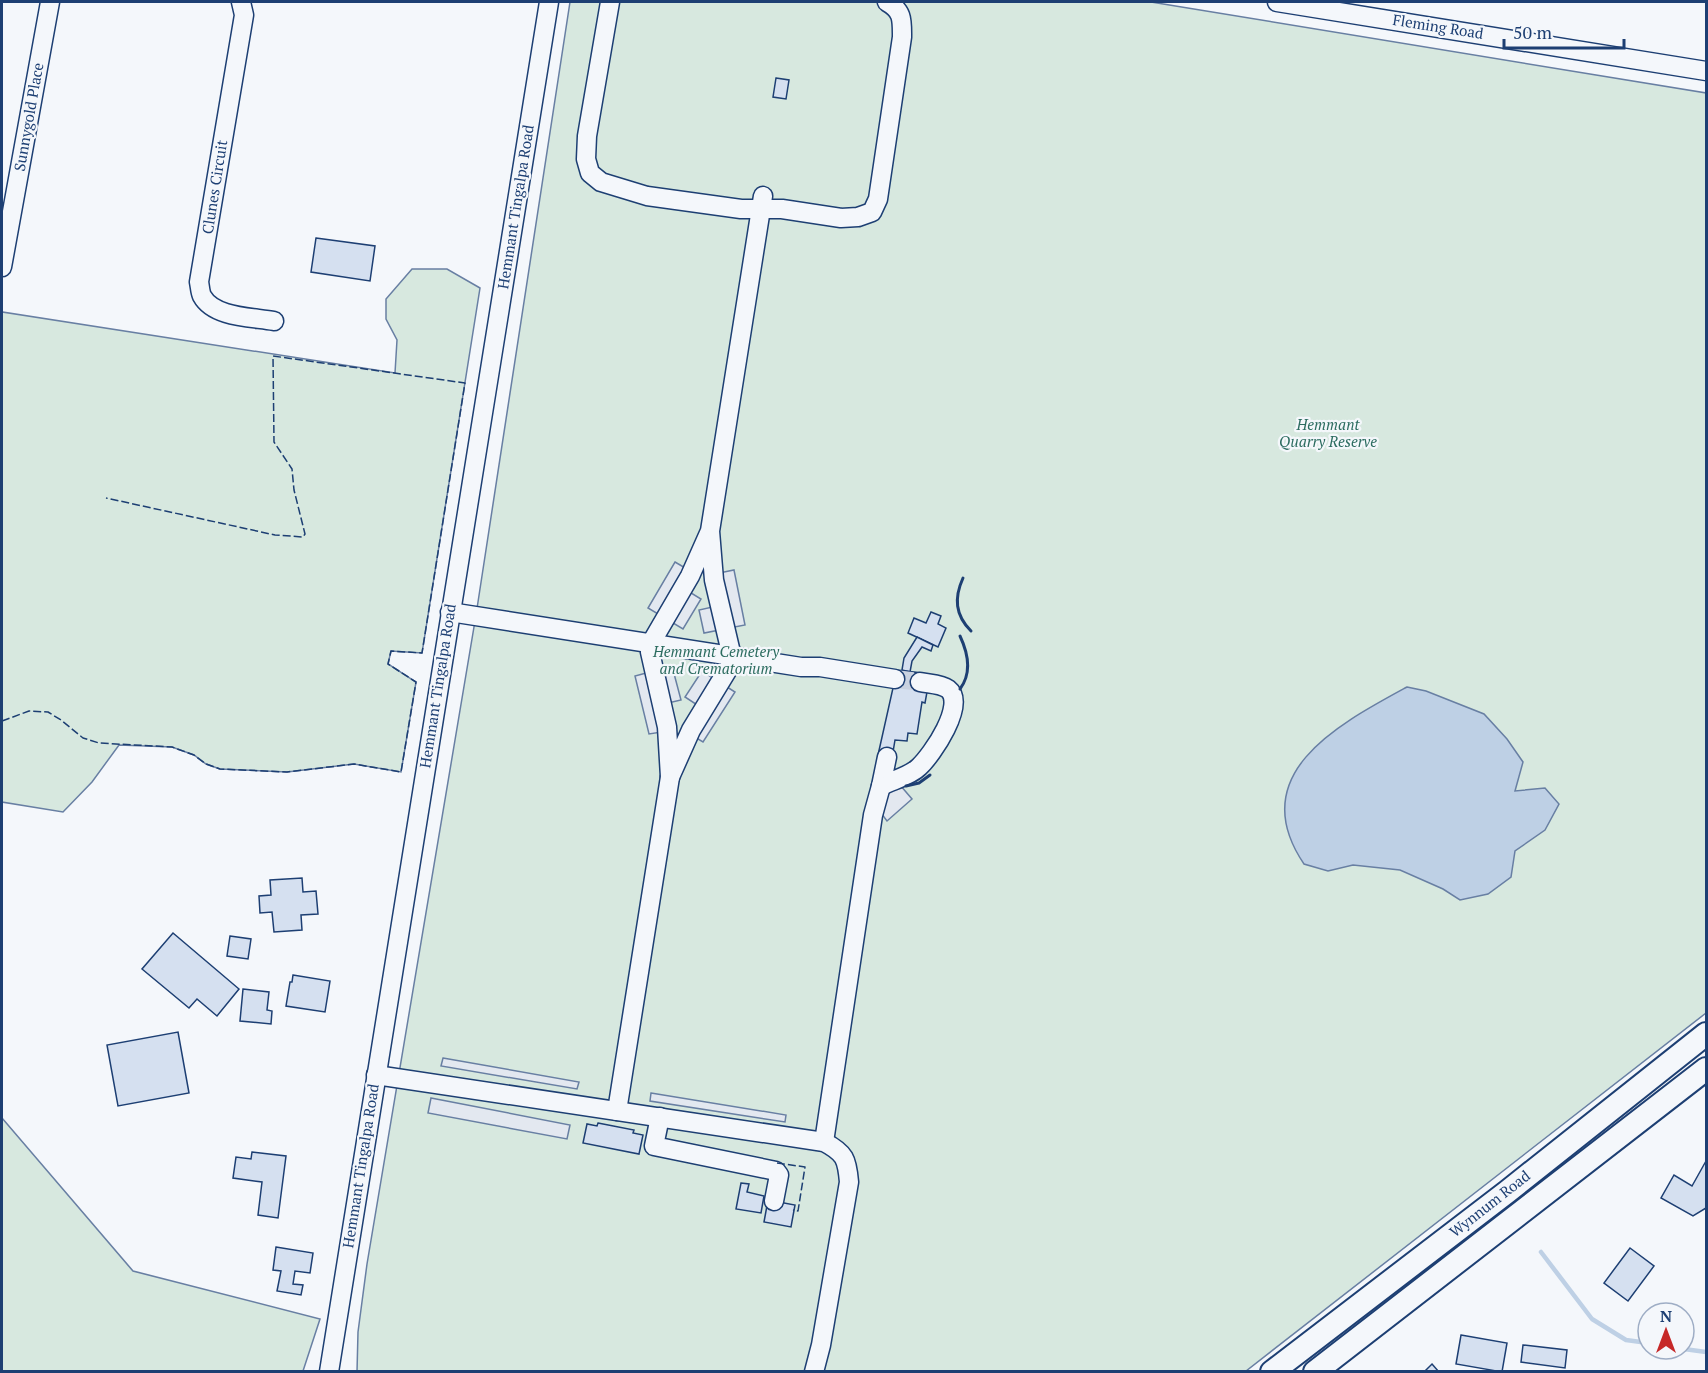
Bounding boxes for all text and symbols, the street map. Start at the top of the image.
street label: Fleming Road [1391,9,1485,43]
scale bar [1504,12,1624,50]
text: 50 m [1513,20,1553,44]
street label: Sunnygold Place [9,61,47,173]
street label: Hemmant Tingalpa Road [492,123,538,290]
street label: Clunes Circuit [197,138,231,235]
park label: Hemmant Quarry Reserve [1279,414,1377,451]
street label: Hemmant Tingalpa Road [414,602,460,769]
park label: Hemmant Cemetery and Crematorium [652,641,780,678]
street label: Hemmant Tingalpa Road [337,1082,383,1249]
street label: Wynnum Road [1445,1165,1534,1241]
north arrow [1636,1301,1696,1361]
text: N [1660,1305,1672,1327]

